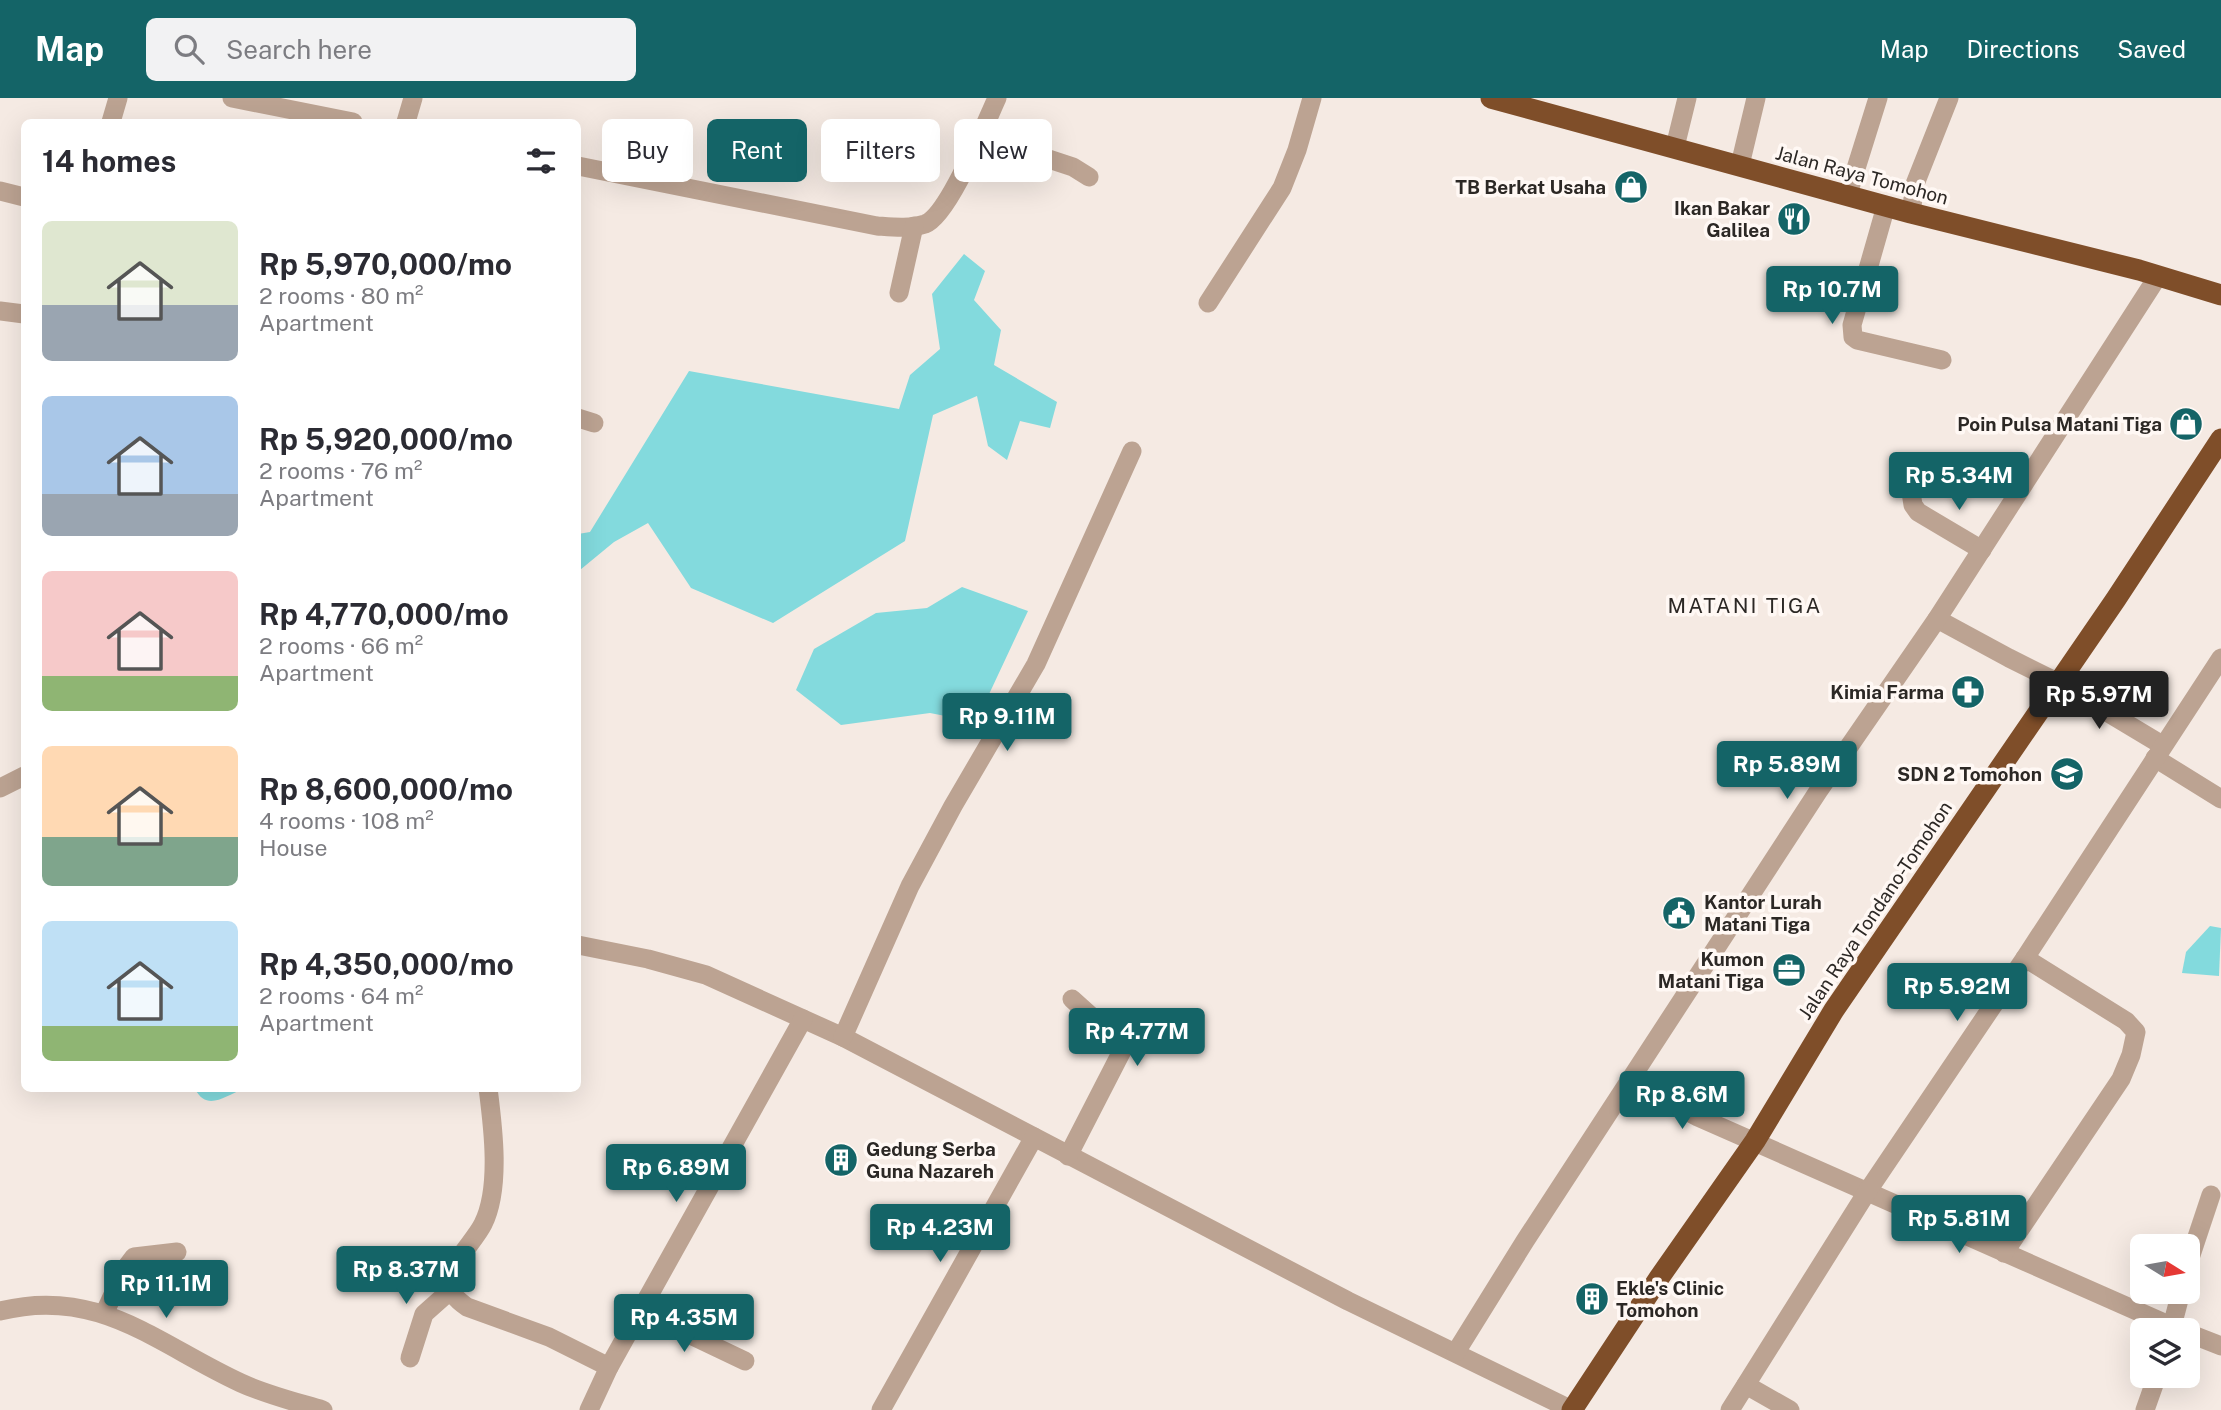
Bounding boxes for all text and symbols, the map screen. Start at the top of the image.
search box [146,18,636,81]
text: Map [35,30,104,68]
icon: search [170,30,208,68]
text: Search here [226,34,372,65]
text: Map [1880,35,1929,63]
text: Directions [1967,35,2079,63]
text: Saved [2117,35,2186,63]
chip: Buy [602,119,693,182]
chip: Rent [707,119,807,182]
chip: Filters [821,119,940,182]
chip: New [954,119,1052,182]
street label: Jalan Raya Tomohon [1773,141,1951,209]
icon: filters [522,142,560,180]
text: 14 homes [42,143,176,179]
shop icon: TB Berkat Usaha [1612,168,1650,206]
place label: TB Berkat Usaha [1455,176,1606,198]
place label: Ikan Bakar Galilea [1674,197,1770,241]
restaurant icon: Ikan Bakar Galilea [1775,200,1813,238]
text: Rp 5,970,000/mo [259,246,512,282]
icon: home [98,249,182,333]
pin: Rp 10.7M [1760,266,1904,326]
text: Rp 10.7M [1782,275,1882,302]
text: 2 rooms · 80 m² [259,282,424,309]
text: Apartment [259,309,374,336]
shop icon: Poin Pulsa Matani Tiga [2167,405,2205,443]
place label: Poin Pulsa Matani Tiga [1957,413,2162,435]
text: Rp 5,920,000/mo [259,421,513,457]
icon: home [98,424,182,508]
pin: Rp 5.34M [1887,452,2031,512]
text: 2 rooms · 76 m² [259,457,422,484]
text: Rp 5.34M [1905,461,2013,488]
text: Apartment [259,484,374,511]
district label: MATANI TIGA [1668,593,1822,618]
text: Rp 4,770,000/mo [259,596,509,632]
icon: home [98,599,182,683]
text: 2 rooms · 66 m² [259,632,423,659]
text: Apartment [259,659,374,686]
pin: Rp 5.97M [2027,672,2171,731]
pharmacy icon: Kimia Farma [1949,673,1987,711]
text: Rp 5.97M [2045,680,2153,707]
place label: Kimia Farma [1830,681,1944,703]
pin: Rp 9.11M [935,694,1079,753]
text: Rp 9.11M [958,702,1056,729]
pin: Rp 5.89M [1715,742,1859,801]
text: Rp 5.89M [1733,750,1841,777]
school or university icon: SDN 2 Tomohon [2048,755,2086,793]
place label: SDN 2 Tomohon [1897,763,2042,785]
text: Rp 8,600,000/mo [259,771,513,807]
icon: home [98,774,182,858]
street label: Jalan Raya Tondano-Tomohon [1794,797,1956,1023]
text: 4 rooms · 108 m² [259,807,434,834]
text: House [259,834,327,861]
place label: Kantor Lurah Matani Tiga [1704,891,1822,935]
public building icon: Kantor Lurah Matani Tiga [1660,894,1698,932]
text: Rp 4,350,000/mo [259,946,514,982]
place label: Kumon Matani Tiga [1658,948,1764,992]
icon: home [98,949,182,1033]
office icon: Kumon Matani Tiga [1770,951,1808,989]
pin: Rp 5.92M [1885,964,2029,1023]
text: Rp 5.92M [1903,972,2011,999]
text: 2 rooms · 64 m² [259,982,423,1009]
text: Apartment [259,1009,374,1036]
pin: Rp 4.77M [1065,1009,1209,1068]
text: Rp 4.77M [1085,1017,1189,1044]
pin: Rp 8.6M [1617,1072,1747,1131]
text: Rp 8.6M [1636,1080,1728,1107]
place label: Gedung Serba Guna Nazareh [866,1138,996,1182]
building icon: Gedung Serba Guna Nazareh [822,1141,860,1179]
pin: Rp 6.89M [604,1144,748,1204]
text: Rp 6.89M [622,1153,730,1180]
pin: Rp 5.81M [1887,1196,2031,1255]
pin: Rp 4.23M [868,1204,1012,1264]
text: Rp 5.81M [1907,1204,2011,1231]
text: Rp 4.23M [886,1213,994,1240]
north arrow [2130,1234,2200,1304]
map controls [2130,1234,2200,1388]
pin: Rp 8.37M [334,1246,478,1306]
text: Rp 8.37M [352,1255,460,1282]
pin: Rp 11.1M [94,1260,238,1320]
text: Rp 11.1M [120,1269,212,1296]
place label: Ekle's Clinic Tomohon [1616,1277,1724,1321]
building icon: Ekle's Clinic Tomohon [1573,1280,1611,1318]
pin: Rp 4.35M [612,1294,756,1354]
text: Rp 4.35M [630,1303,738,1330]
button: layers [2130,1318,2200,1388]

